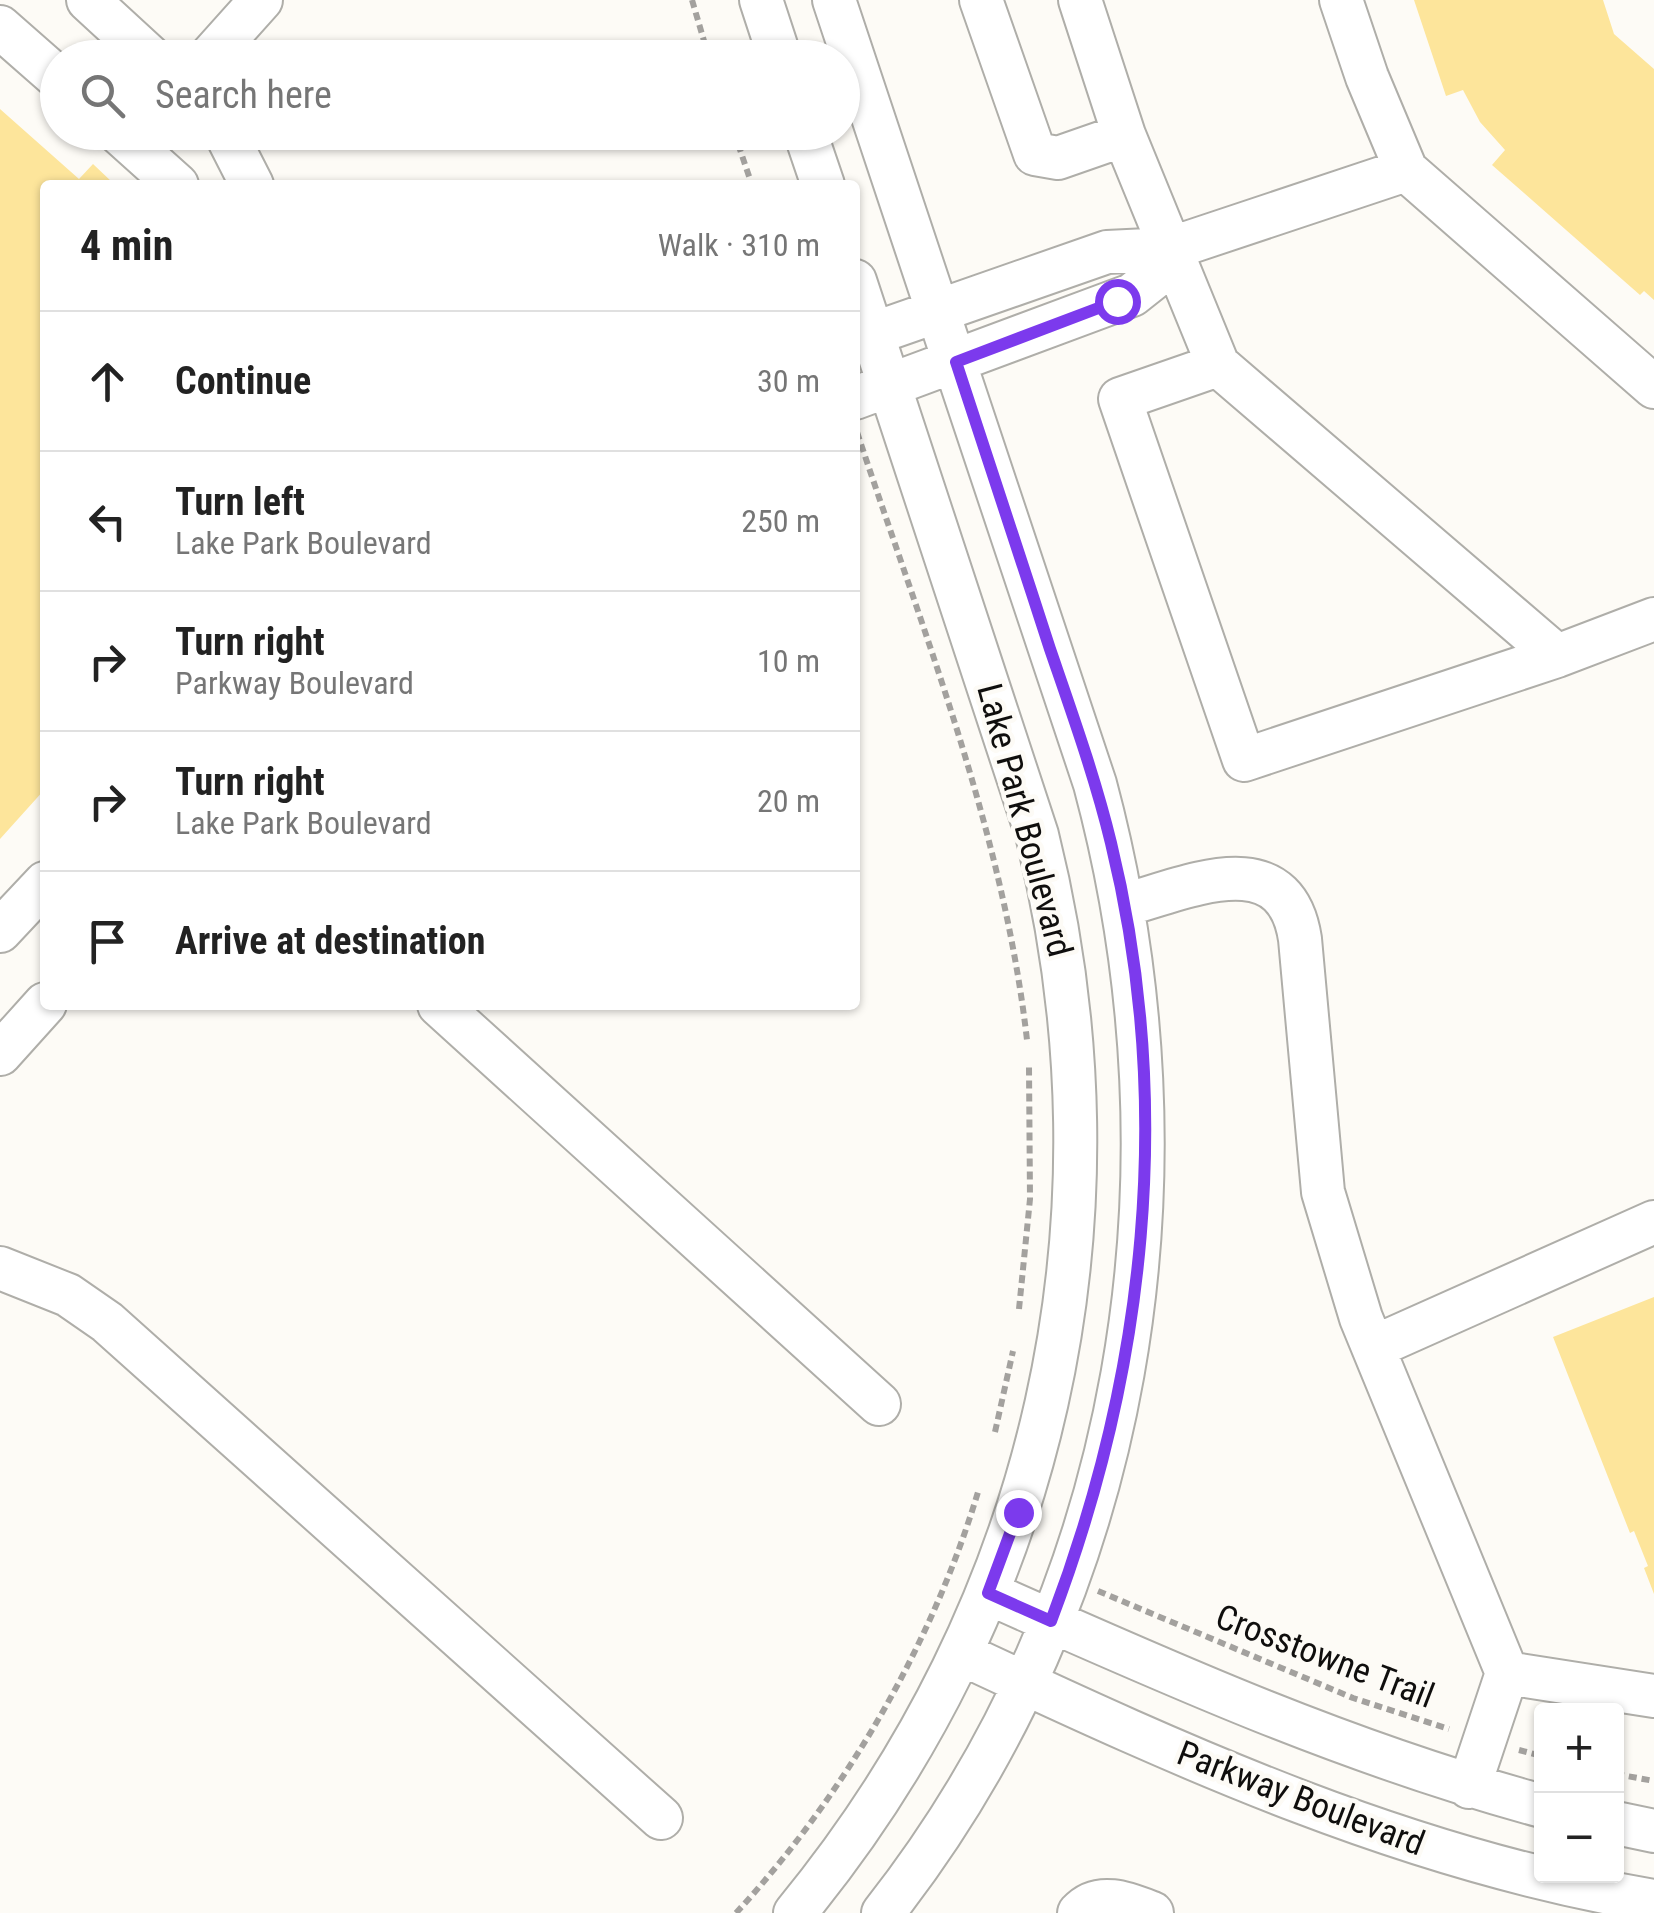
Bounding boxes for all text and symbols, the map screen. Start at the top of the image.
search box [40,40,860,150]
icon: search [75,68,130,123]
text: Search here [155,73,332,117]
text: 4 min [80,221,173,270]
text: Walk · 310 m [658,226,820,264]
route start [1095,279,1141,325]
icon: ahead [80,354,135,409]
text: Continue [175,359,311,403]
text: 30 m [757,362,820,400]
text: Turn left [175,480,305,524]
icon: left [80,494,135,549]
text: 250 m [741,502,820,540]
text: Lake Park Boulevard [175,524,432,562]
text: Turn right [175,620,325,664]
icon: right [80,634,135,689]
text: 10 m [757,642,820,680]
text: Parkway Boulevard [175,664,414,702]
street label: Lake Park Boulevard [968,679,1081,961]
text: Turn right [175,760,325,804]
icon: right [80,774,135,829]
text: 20 m [757,782,820,820]
text: Lake Park Boulevard [175,804,432,842]
icon: arrive [80,914,135,969]
text: Arrive at destination [175,919,485,963]
route end [996,1490,1042,1536]
street label: Crosstowne Trail [1210,1596,1440,1717]
map controls [1534,1703,1624,1883]
button: + [1534,1703,1624,1793]
street label: Parkway Boulevard [1172,1733,1430,1864]
button: − [1534,1793,1624,1883]

